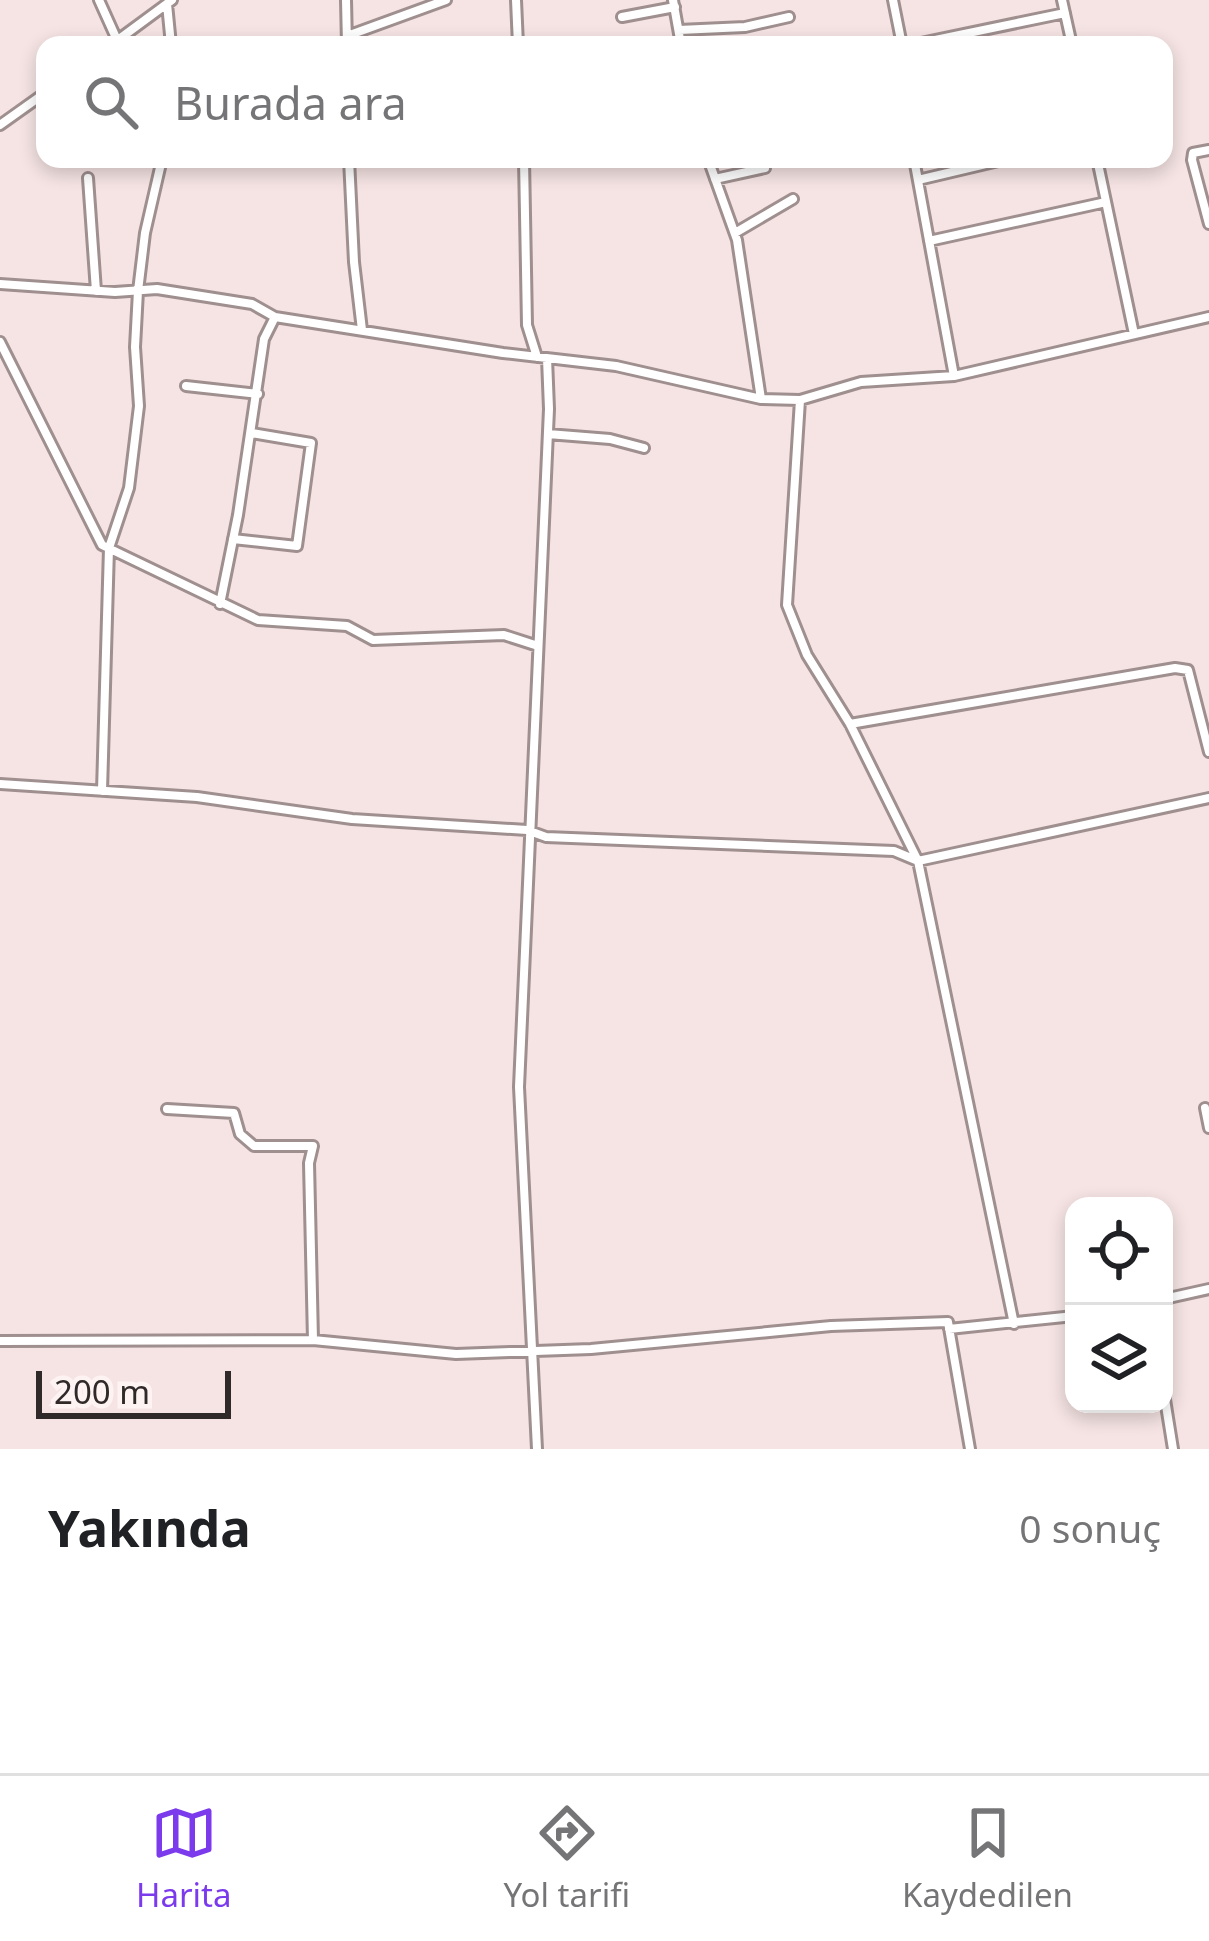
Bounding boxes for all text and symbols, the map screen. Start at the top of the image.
search box [36,36,1173,168]
icon: search [78,69,144,135]
text: Burada ara [174,72,407,133]
map controls [1065,1197,1173,1413]
button: locate [1065,1197,1173,1305]
button: layers [1065,1305,1173,1413]
scale bar [36,1365,231,1418]
text: 200 m [54,1369,150,1414]
text: Yakında [48,1492,251,1562]
text: 0 sonuç [1019,1501,1161,1554]
tab: Harita [136,1800,232,1917]
tab: Yol tarifi [504,1800,630,1917]
tab: Kaydedilen [902,1800,1073,1917]

